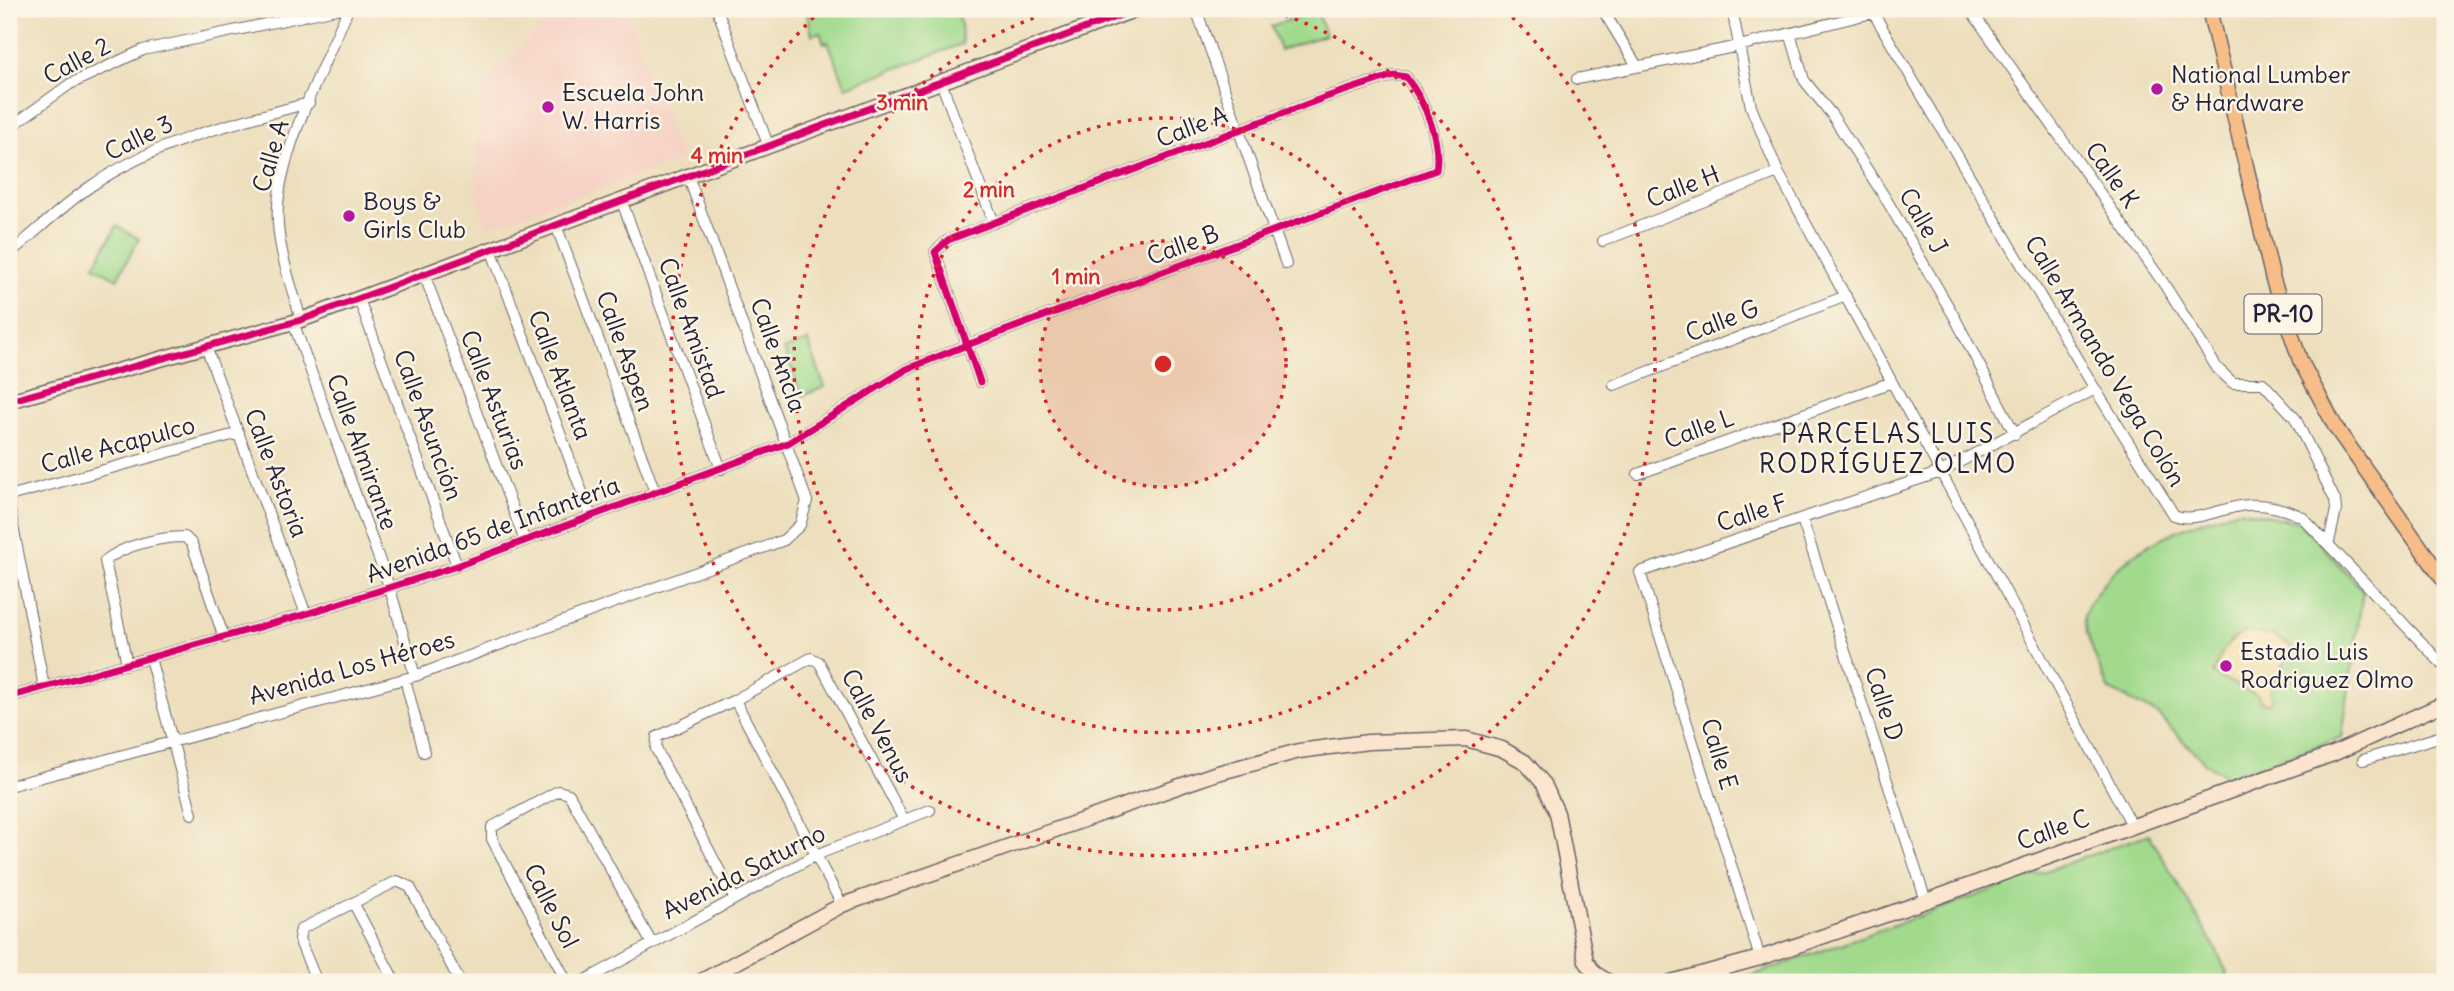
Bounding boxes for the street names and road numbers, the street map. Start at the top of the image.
street label: Calle 2 [38,30,115,90]
street label: Calle A [1152,99,1232,153]
street label: Calle 3 [99,108,178,166]
street label: Calle A [245,116,295,195]
street label: Calle K [2079,136,2146,213]
street label: Calle H [1642,158,1723,214]
street label: Calle J [1893,182,1955,259]
street label: Calle B [1143,217,1223,271]
street label: Calle Armando Vega Colón [2019,230,2193,491]
street label: Calle Amistad [653,253,731,402]
street label: Calle Aspen [590,287,662,415]
street label: Calle G [1681,292,1763,348]
street label: Calle Ancla [744,293,813,416]
road number: PR-10 [2244,294,2322,334]
street label: Calle Atlanta [522,306,599,444]
street label: Calle Asturias [455,326,535,474]
street label: Calle Asunción [388,345,470,504]
street label: Calle Almirante [321,370,405,534]
street label: Calle L [1660,402,1738,454]
street label: Calle Astoria [239,404,315,541]
street label: Calle Acapulco [37,409,198,479]
street label: Avenida 65 de Infantería [362,469,623,589]
street label: Calle F [1713,487,1791,537]
street label: Avenida Los Héroes [245,623,458,711]
street label: Calle D [1859,663,1911,744]
street label: Calle Venus [835,664,920,788]
street label: Calle E [1695,714,1745,793]
street label: Calle C [2013,802,2093,856]
street label: Avenida Saturno [657,817,830,925]
street label: Calle Sol [518,858,586,953]

